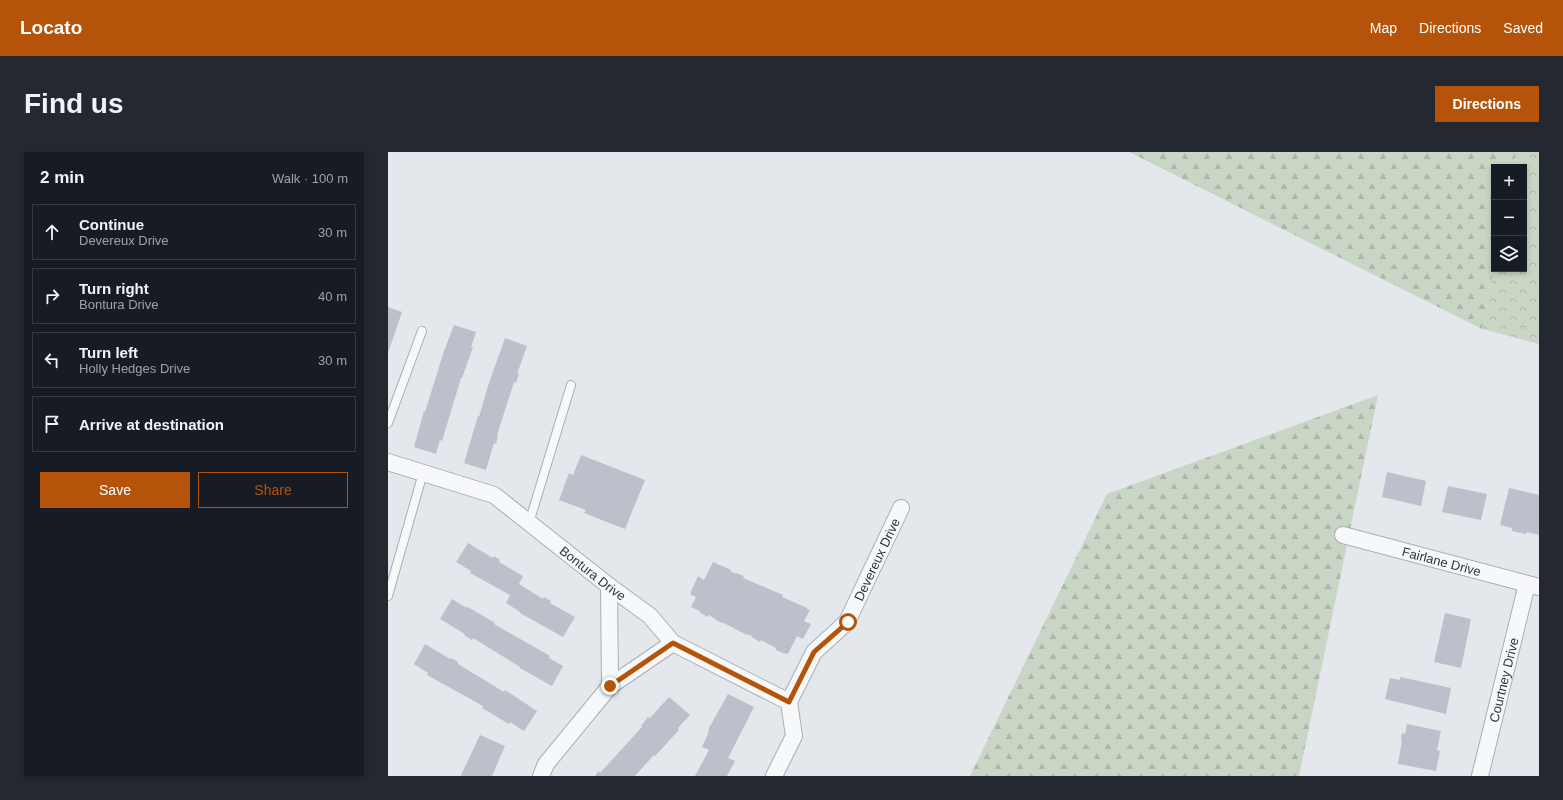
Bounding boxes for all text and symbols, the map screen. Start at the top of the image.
text: Locato [20,17,82,38]
text: Map [1370,20,1397,36]
text: Directions [1419,20,1481,36]
text: Saved [1503,20,1543,36]
button: Directions [1435,86,1539,122]
text: Find us [24,88,124,119]
map controls [1491,164,1527,272]
button: + [1491,164,1527,200]
text: 2 min [40,168,84,187]
text: Walk · 100 m [272,171,348,186]
button: − [1491,200,1527,236]
text: Continue [79,216,144,233]
icon: ahead [41,221,63,243]
text: 30 m [318,225,347,240]
text: Devereux Drive [79,233,169,248]
button: layers [1491,236,1527,272]
text: Turn right [79,280,149,297]
icon: right [41,285,63,307]
text: 40 m [318,289,347,304]
text: Bontura Drive [79,297,158,312]
text: Turn left [79,344,138,361]
icon: left [41,349,63,371]
text: 30 m [318,353,347,368]
text: Holly Hedges Drive [79,361,190,376]
icon: arrive [41,413,63,435]
text: Arrive at destination [79,416,224,433]
button: Save [40,472,190,508]
button: Share [198,472,348,508]
street label: Devereux Drive [851,516,903,603]
street label: Bontura Drive [557,543,629,604]
street label: Fairlane Drive [1400,544,1483,579]
route start [839,613,857,631]
street label: Courtney Drive [1486,636,1522,724]
route end [601,677,619,695]

